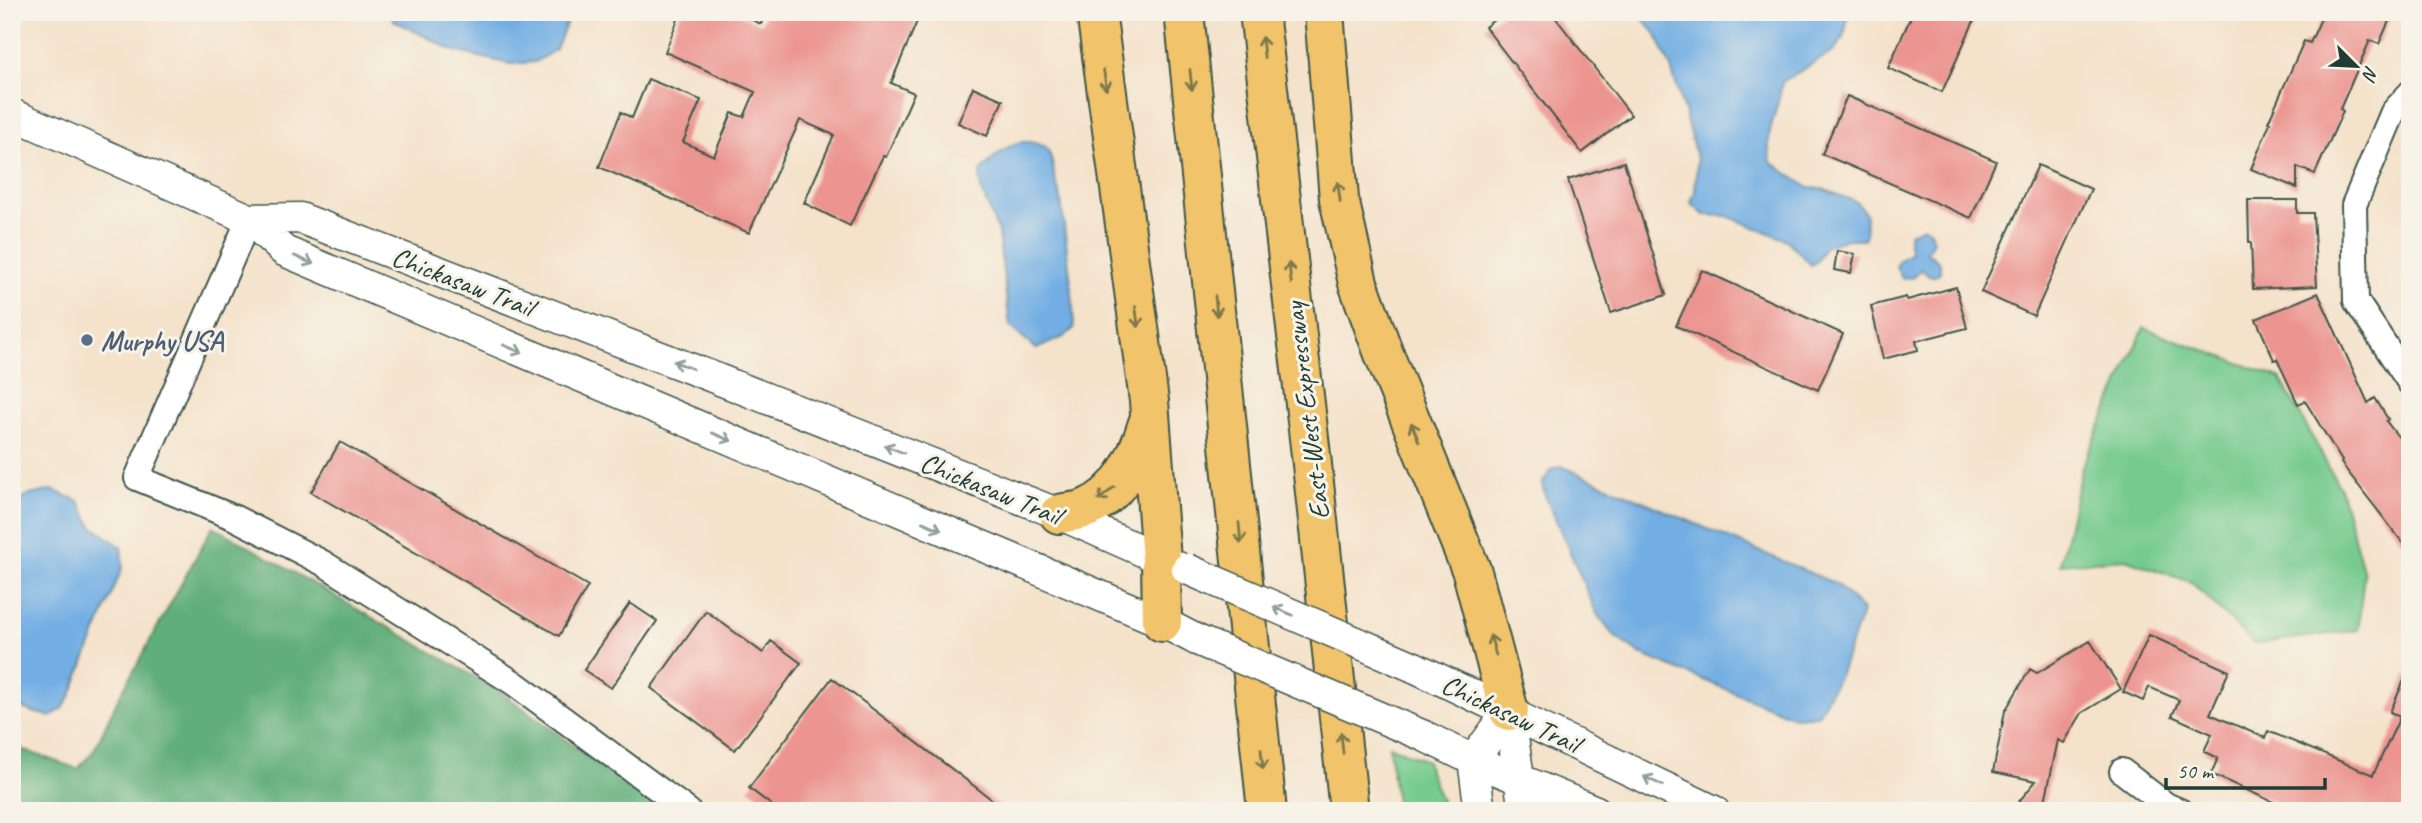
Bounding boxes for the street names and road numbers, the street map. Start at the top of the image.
street label: Chickasaw Trail [387,238,543,326]
street label: East-West Expressway [1276,298,1337,522]
street label: Chickasaw Trail [915,444,1071,535]
street label: Chickasaw Trail [1436,666,1590,763]

